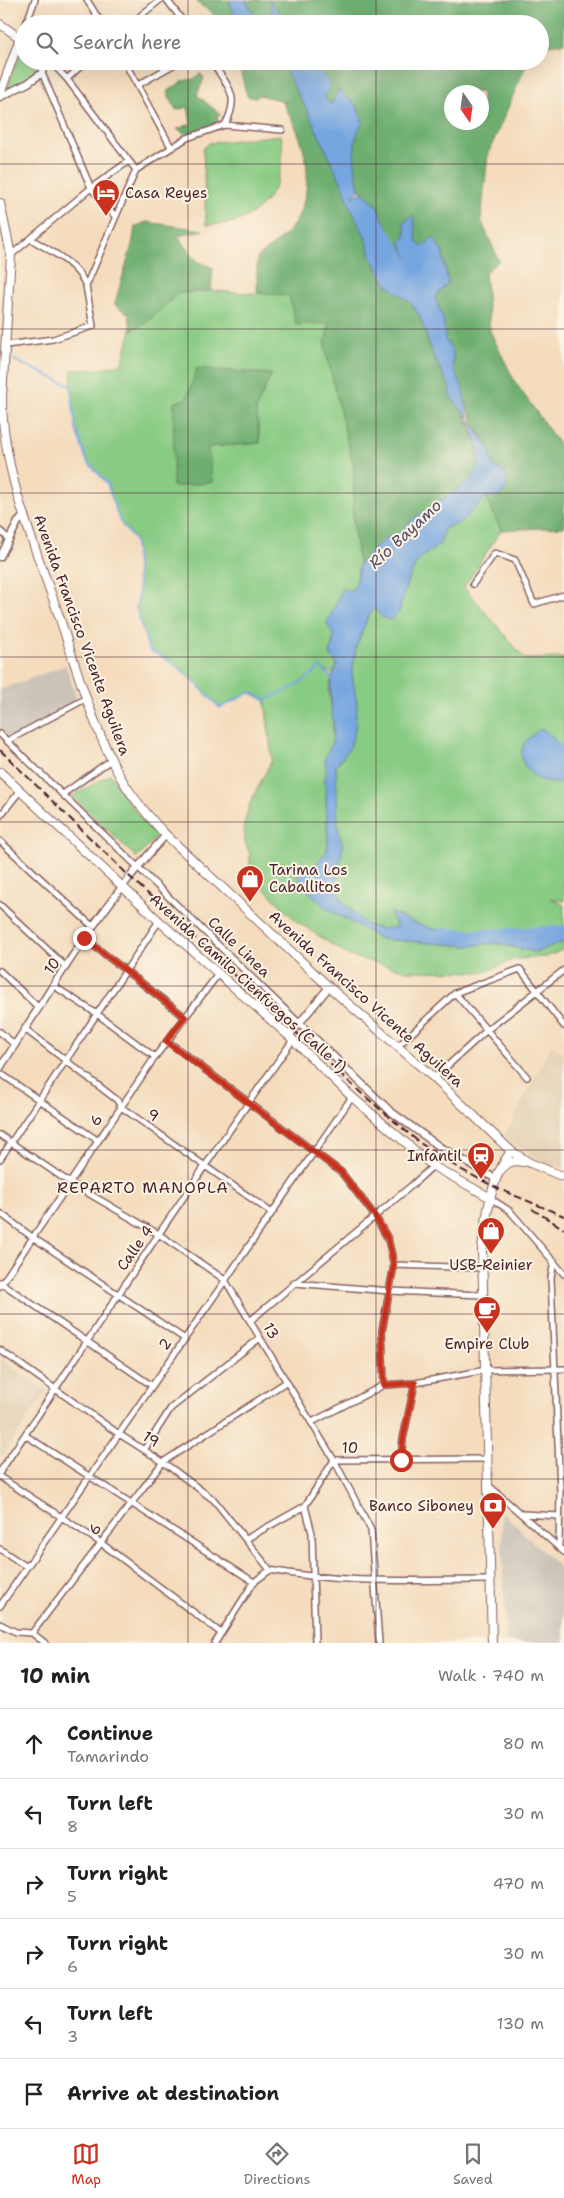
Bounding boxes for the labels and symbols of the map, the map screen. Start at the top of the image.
north arrow [444,85,489,130]
hotel icon: Casa Reyes [91,178,121,217]
place label: Casa Reyes [125,183,208,203]
water label: Río Bayamo [364,495,446,573]
street label: Avenida Francisco Vicente Aguilera [29,512,135,759]
place label: Tarima Los Caballitos [269,860,348,897]
shop icon: Tarima Los Caballitos [235,864,265,903]
street label: Avenida Camilo Cienfuegos (Calle 1) [145,889,351,1077]
street label: Avenida Francisco Vicente Aguilera [265,906,468,1092]
street label: Calle Linea [203,912,275,982]
route end [73,927,96,950]
street label: 10 [39,954,65,978]
street label: 9 [143,1104,163,1126]
street label: 6 [85,1110,107,1130]
station icon: Infantil [466,1141,496,1180]
place label: Infantil [407,1146,462,1166]
district label: REPARTO MANOPLA [57,1177,229,1198]
shop icon: USB-Reinier [476,1216,506,1255]
street label: Calle 4 [112,1221,158,1275]
place label: USB-Reinier [449,1255,533,1275]
cafe icon: Empire Club [472,1295,502,1334]
street label: 13 [258,1319,284,1343]
street label: 2 [154,1334,176,1354]
place label: Empire Club [445,1334,529,1354]
street label: 19 [139,1426,163,1452]
street label: 10 [342,1438,358,1458]
route start [390,1449,413,1472]
bank icon: Banco Siboney [478,1491,508,1530]
place label: Banco Siboney [369,1496,474,1516]
street label: 6 [84,1519,106,1539]

